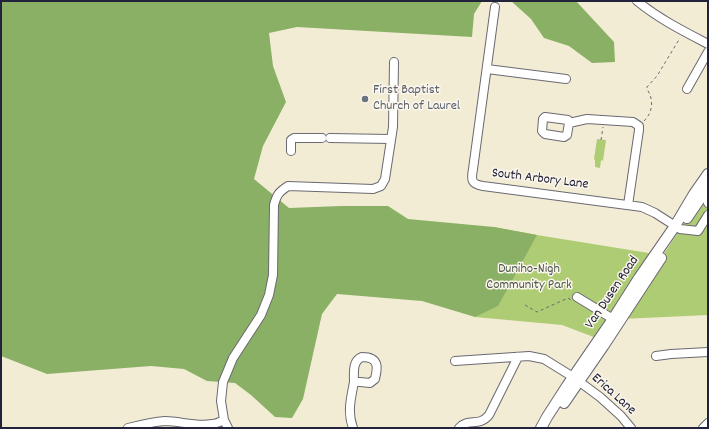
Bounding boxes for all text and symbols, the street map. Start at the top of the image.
place label: First Baptist Church of Laurel [373,83,460,116]
marker: First Baptist Church of Laurel [360,94,370,104]
street label: South Arbory Lane [491,166,589,194]
street label: Van Dusen Road [583,253,643,333]
park label: Duniho-Nigh Community Park [486,262,572,294]
street label: Erica Lane [587,371,639,419]

